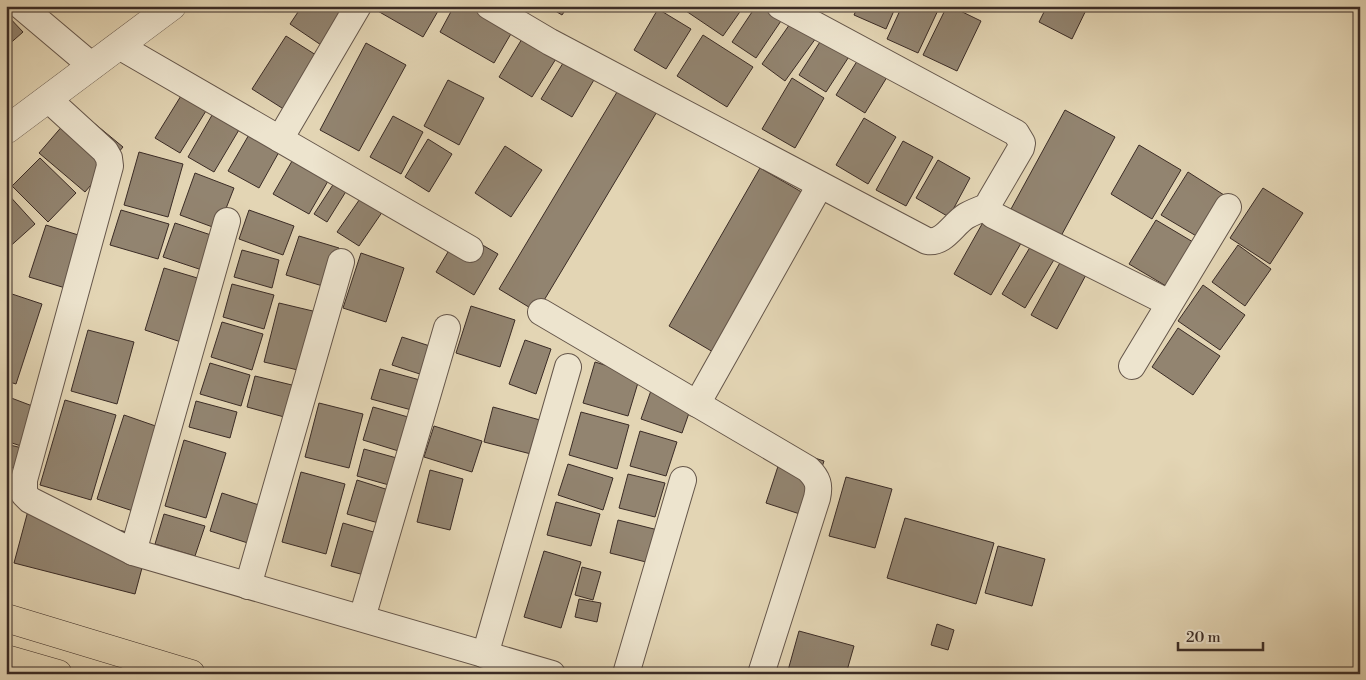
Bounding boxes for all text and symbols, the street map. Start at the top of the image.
scale bar [1178,620,1264,652]
text: 20 m [1186,628,1221,647]

